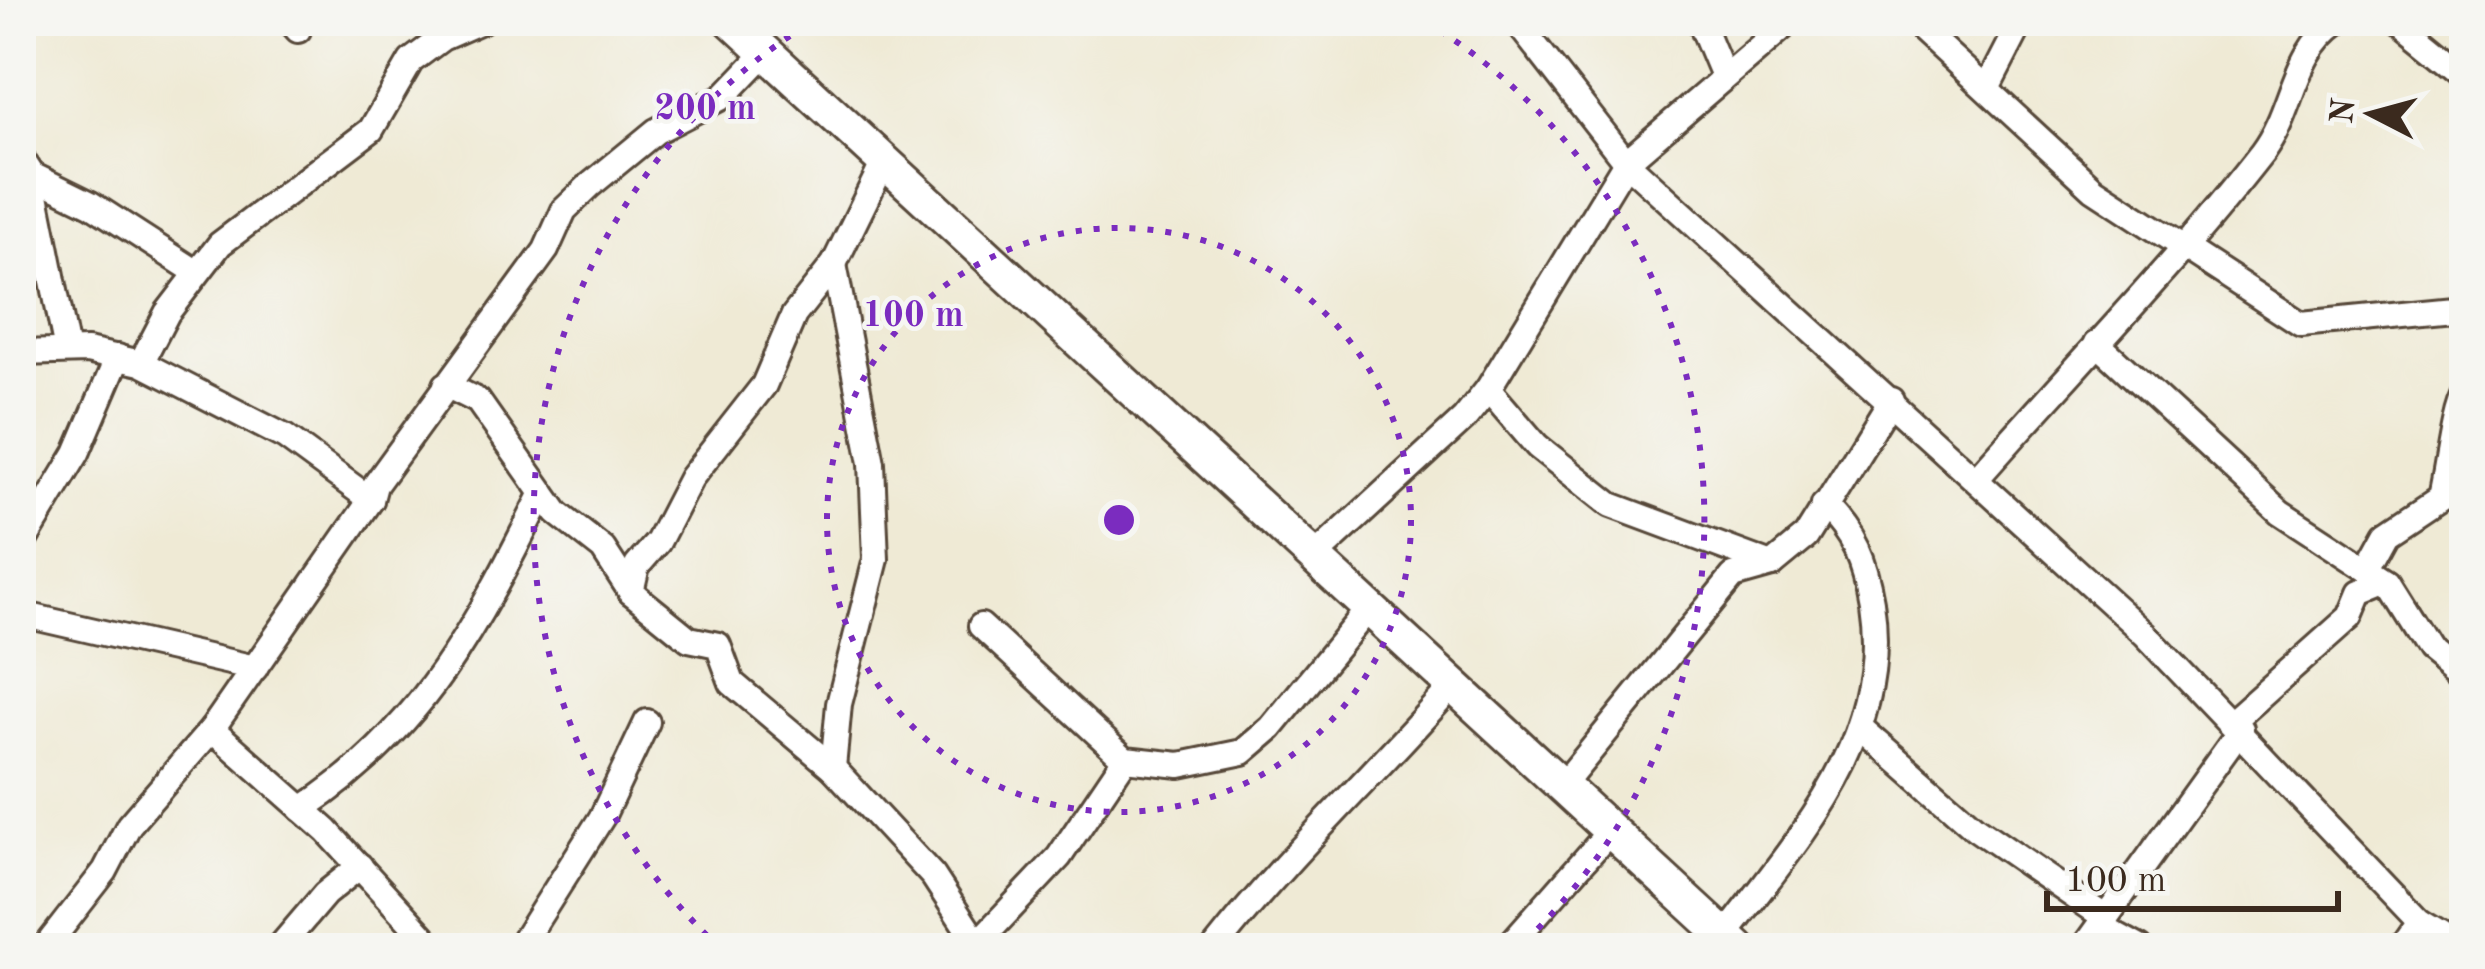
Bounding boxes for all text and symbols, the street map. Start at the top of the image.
north arrow [2311,54,2431,174]
text: 200 m [654,92,756,128]
text: N [2327,97,2362,125]
text: 100 m [862,299,964,335]
centre of rings [1098,499,1140,541]
scale bar [2047,837,2338,911]
text: 100 m [2065,864,2166,900]

